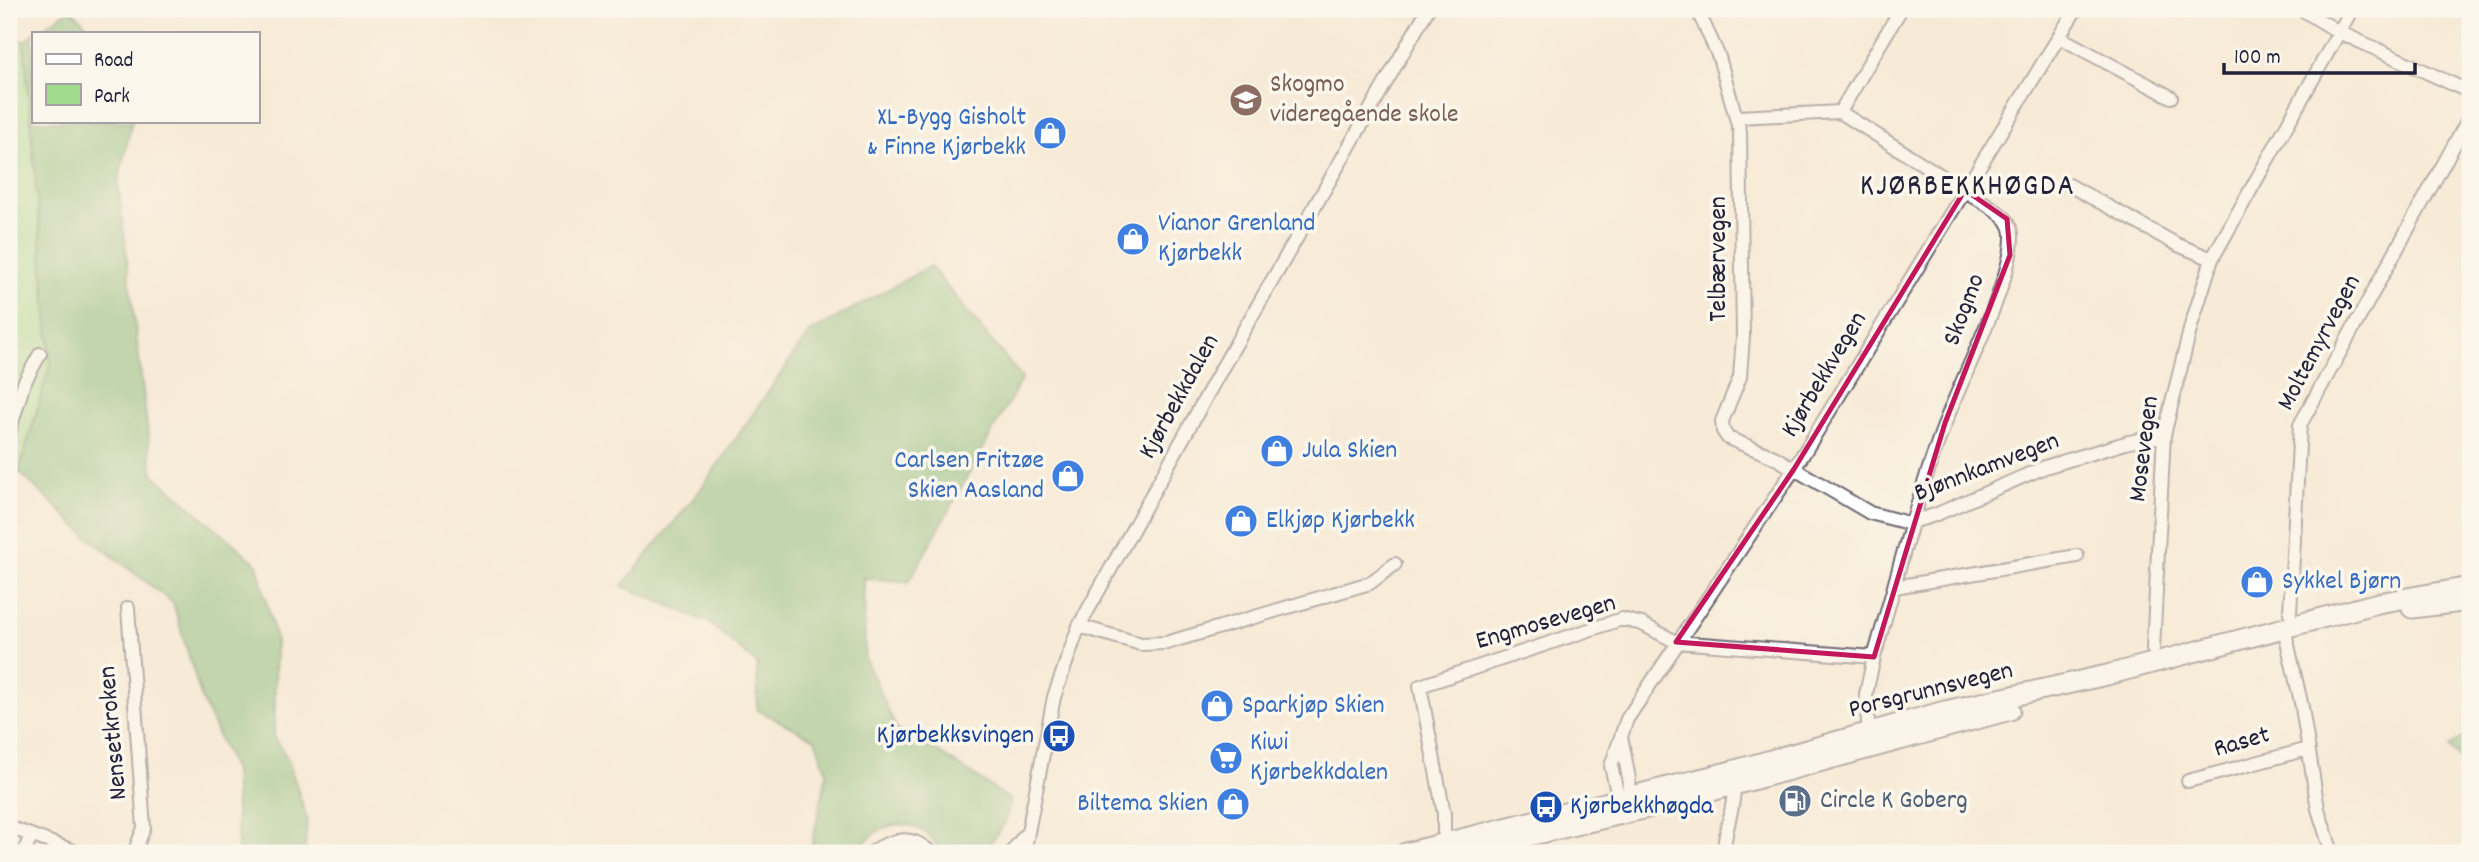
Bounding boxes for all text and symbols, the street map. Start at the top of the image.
legend [32,32,259,122]
scale bar [2224,32,2414,76]
text: 100 m [2234,44,2281,74]
text: Road [94,47,133,77]
place label: Skogmo videregående skole [1270,67,1459,134]
school or university icon: Skogmo videregående skole [1227,81,1265,119]
text: Park [94,83,130,113]
place label: XL-Bygg Gisholt & Finne Kjørbekk [867,100,1026,167]
shop icon: XL-Bygg Gisholt & Finne Kjørbekk [1031,114,1069,152]
district label: KJØRBEKKHØGDA [1860,167,2076,210]
street label: Telbærvegen [1701,196,1738,322]
place label: Vianor Grenland Kjørbekk [1158,206,1315,273]
shop icon: Vianor Grenland Kjørbekk [1114,220,1152,258]
street label: Moltemyrvegen [2269,268,2371,418]
street label: Skogmo [1934,269,1996,351]
street label: Kjørbekkvegen [1773,305,1877,445]
street label: Kjørbekkdalen [1130,328,1230,466]
street label: Mosevegen [2120,394,2170,504]
street label: Bjønnkamvegen [1909,423,2065,513]
shop icon: Jula Skien [1258,432,1296,470]
place label: Jula Skien [1302,433,1397,470]
place label: Carlsen Fritzøe Skien Aasland [894,443,1044,510]
shop icon: Carlsen Fritzøe Skien Aasland [1049,457,1087,495]
shop icon: Elkjøp Kjørbekk [1222,502,1260,540]
place label: Elkjøp Kjørbekk [1266,503,1415,540]
shop icon: Sykkel Bjørn [2238,563,2276,601]
place label: Sykkel Bjørn [2282,564,2401,601]
street label: Engmosevegen [1472,585,1620,661]
street label: Porsgrunnsvegen [1845,653,2017,729]
street label: Nensetkroken [90,665,138,801]
shop icon: Sparkjøp Skien [1198,687,1236,725]
place label: Sparkjøp Skien [1242,688,1385,725]
bus stop icon: Kjørbekksvingen [1040,717,1078,755]
street label: Raset [2210,717,2275,769]
place label: Kjørbekksvingen [877,718,1034,755]
place label: Kiwi Kjørbekkdalen [1250,725,1388,792]
supermarket icon: Kiwi Kjørbekkdalen [1207,739,1245,777]
fuel station icon: Circle K Goberg [1776,782,1814,820]
place label: Circle K Goberg [1820,783,1968,820]
shop icon: Biltema Skien [1214,785,1252,823]
place label: Biltema Skien [1077,786,1208,823]
bus stop icon: Kjørbekkhøgda [1527,788,1565,826]
place label: Kjørbekkhøgda [1570,789,1714,826]

